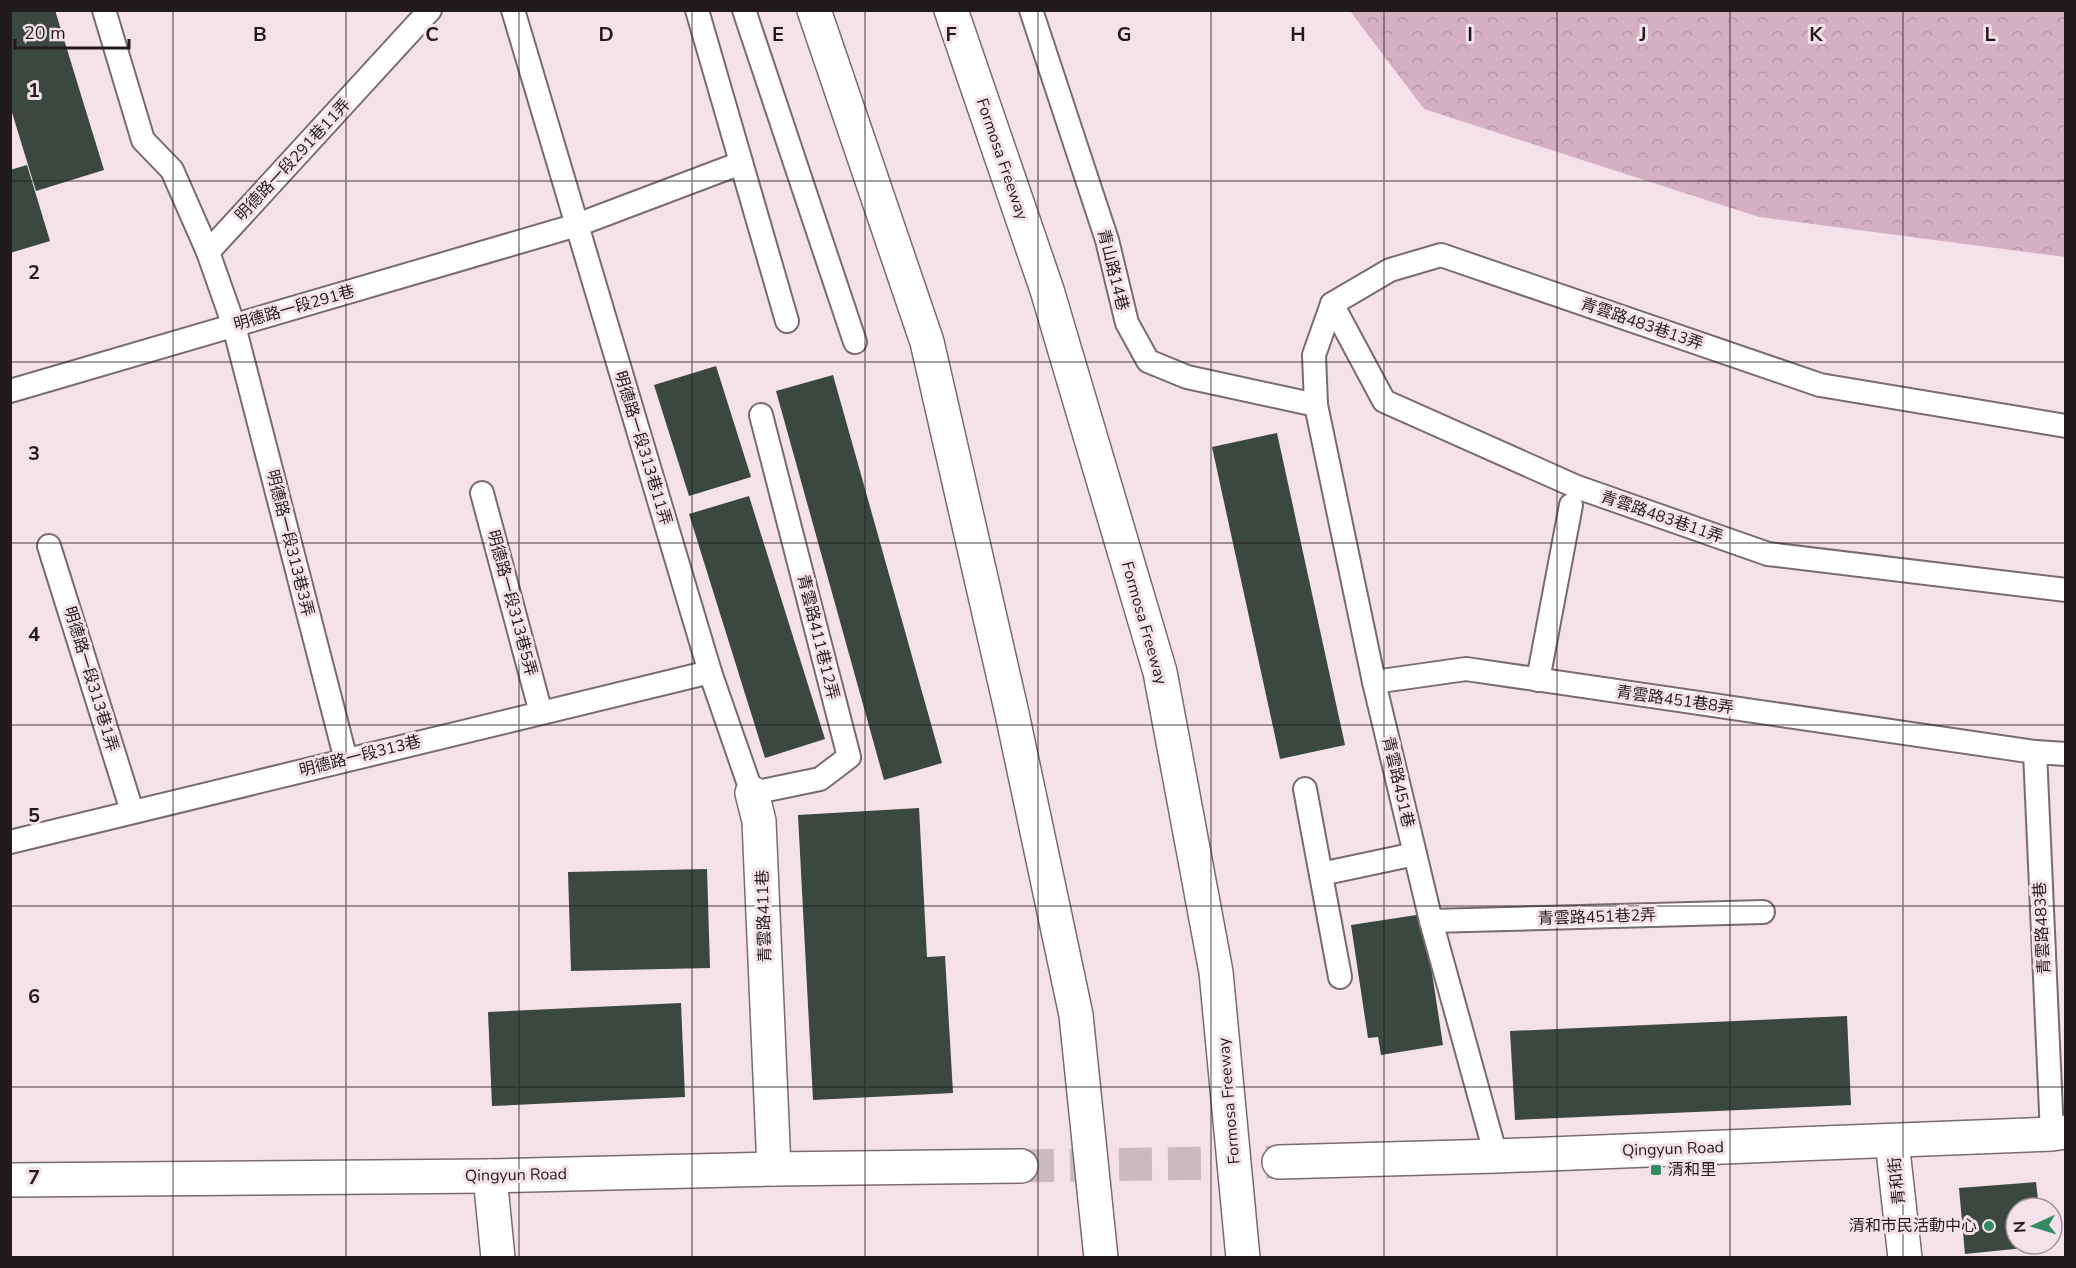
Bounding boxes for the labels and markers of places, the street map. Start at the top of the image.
place label: 清和里 [1668,1159,1716,1181]
marker: 清和里 [1649,1163,1663,1177]
place label: 清和市民活動中心 [1849,1215,1977,1237]
marker: 清和市民活動中心 [1982,1219,1996,1233]

